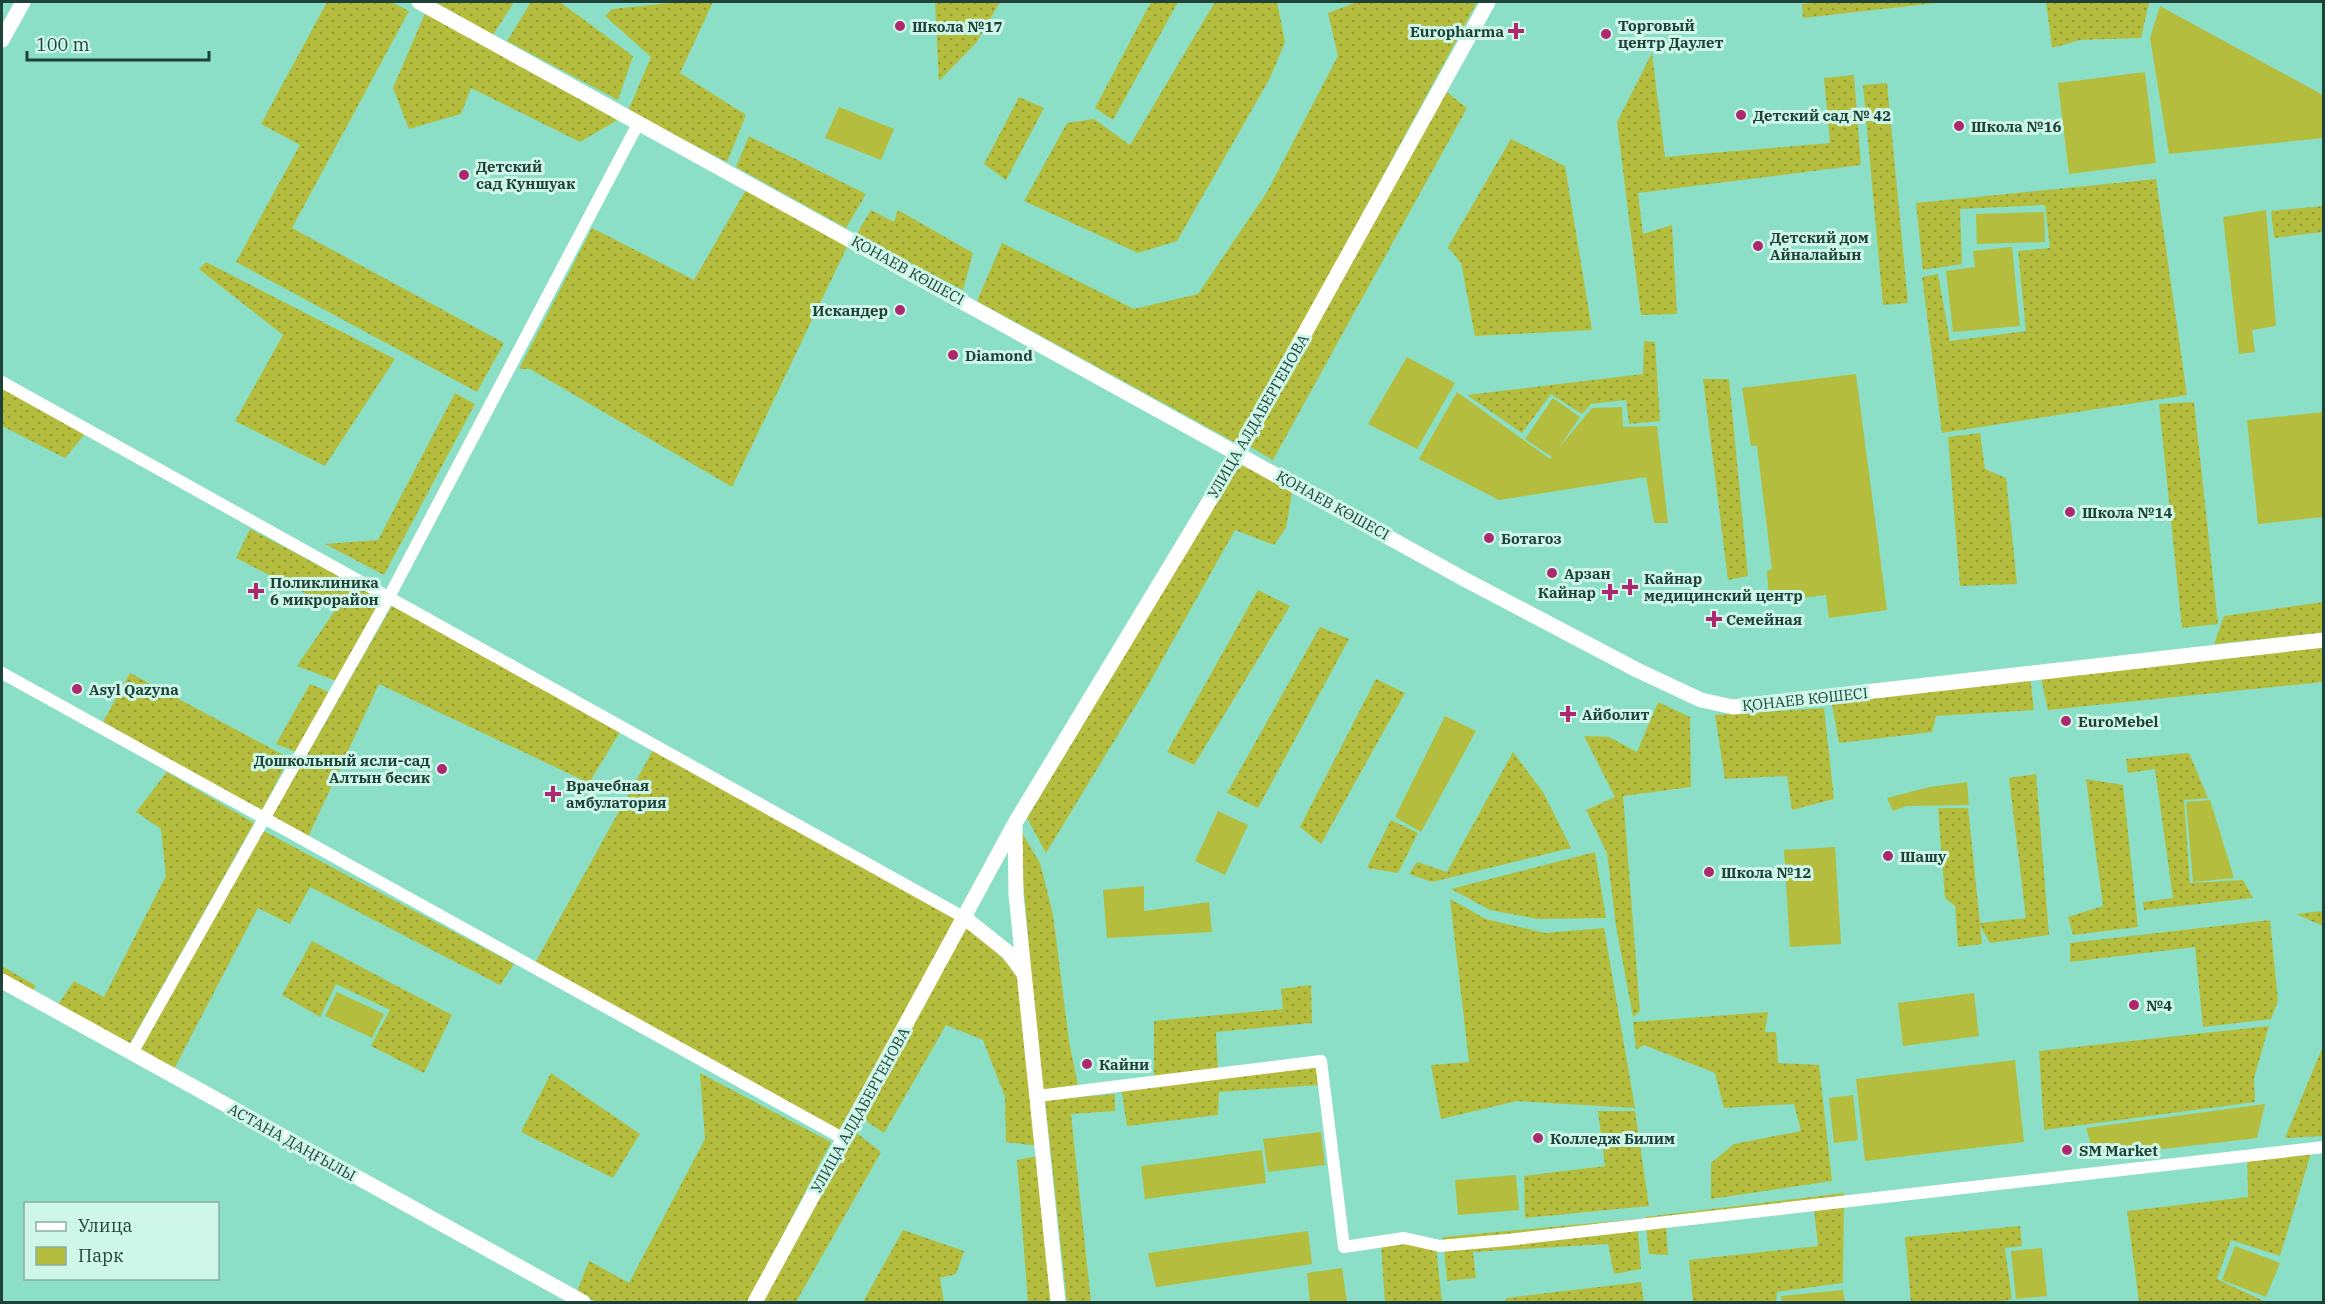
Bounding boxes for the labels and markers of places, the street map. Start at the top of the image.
place label: Торговый центр Даулет [1618,16,1723,52]
place label: Школа №17 [912,17,1002,36]
marker: Школа №17 [893,19,907,33]
place label: Europharma [1410,22,1504,41]
marker: Europharma [1509,24,1523,38]
marker: Торговый центр Даулет [1599,27,1613,41]
place label: Детский сад № 42 [1753,106,1891,125]
marker: Детский сад № 42 [1734,108,1748,122]
place label: Школа №16 [1971,117,2061,136]
marker: Школа №16 [1952,119,1966,133]
place label: Детский сад Куншуак [476,157,575,193]
marker: Детский сад Куншуак [457,168,471,182]
place label: Детский дом Айналайын [1770,228,1869,264]
marker: Детский дом Айналайын [1751,239,1765,253]
place label: Искандер [812,301,888,320]
marker: Искандер [893,303,907,317]
place label: Diamond [965,346,1033,365]
marker: Diamond [946,348,960,362]
place label: Школа №14 [2082,503,2172,522]
marker: Школа №14 [2063,505,2077,519]
place label: Ботагоз [1501,529,1561,548]
marker: Ботагоз [1482,531,1496,545]
place label: Арзан [1564,564,1611,583]
marker: Арзан [1545,566,1559,580]
place label: Кайнар медицинский центр [1644,569,1803,605]
place label: Поликлиника 6 микрорайон [270,573,379,609]
marker: Кайнар медицинский центр [1621,578,1639,596]
marker: Поликлиника 6 микрорайон [247,582,265,600]
place label: Кайнар [1538,583,1596,602]
marker: Кайнар [1601,583,1619,601]
place label: Семейная [1726,610,1802,629]
marker: Семейная [1707,612,1721,626]
place label: Asyl Qazyna [89,680,179,699]
marker: Asyl Qazyna [70,682,84,696]
marker: Айболит [1559,705,1577,723]
place label: Айболит [1582,705,1649,724]
place label: EuroMebel [2078,712,2159,731]
marker: EuroMebel [2059,714,2073,728]
place label: Дошкольный ясли-сад Алтын бесик [254,751,430,787]
marker: Дошкольный ясли-сад Алтын бесик [435,762,449,776]
place label: Врачебная амбулатория [566,776,666,812]
marker: Врачебная амбулатория [544,785,562,803]
place label: Шашу [1900,847,1947,866]
marker: Шашу [1881,849,1895,863]
place label: Школа №12 [1721,863,1811,882]
marker: Школа №12 [1702,865,1716,879]
place label: №4 [2146,996,2172,1015]
marker: №4 [2127,998,2141,1012]
place label: Кайни [1099,1055,1149,1074]
marker: Кайни [1080,1057,1094,1071]
place label: Колледж Билим [1550,1129,1675,1148]
marker: Колледж Билим [1531,1131,1545,1145]
place label: SM Market [2079,1141,2158,1160]
marker: SM Market [2060,1143,2074,1157]

